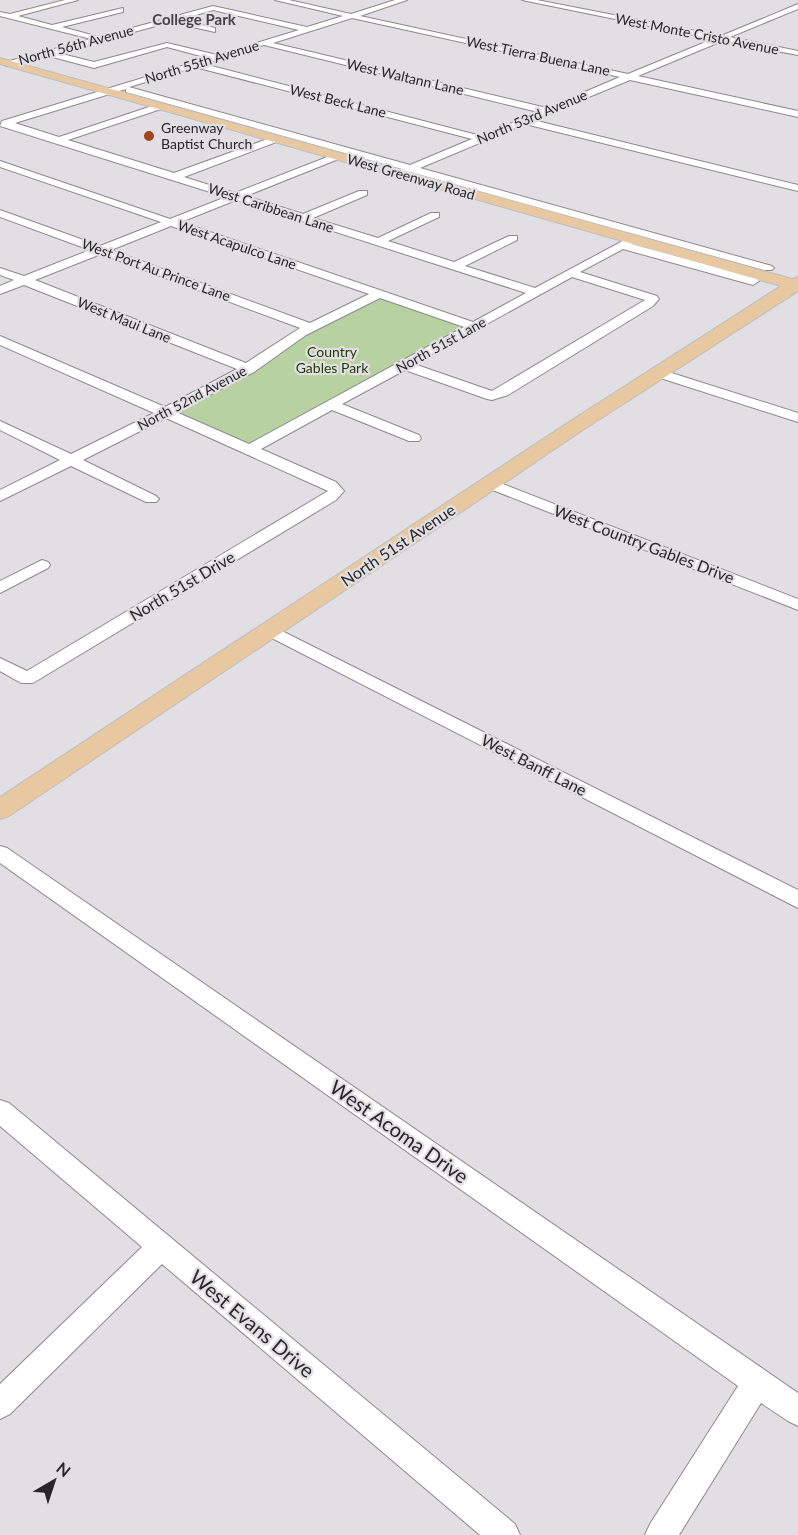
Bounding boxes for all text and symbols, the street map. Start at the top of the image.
street label: West Monte Cristo Avenue [614,9,780,58]
district label: College Park [152,10,237,28]
street label: North 56th Avenue [16,21,135,68]
street label: West Tierra Buena Lane [465,32,612,79]
street label: North 55th Avenue [143,36,261,87]
street label: West Waltann Lane [345,55,466,98]
street label: West Beck Lane [288,80,388,121]
street label: North 53rd Avenue [474,86,590,147]
place label: Greenway Baptist Church [161,119,252,152]
marker: Greenway Baptist Church [142,129,156,143]
street label: West Greenway Road [345,150,477,203]
street label: West Caribbean Lane [206,179,336,236]
street label: West Acapulco Lane [175,216,299,273]
street label: West Port Au Prince Lane [79,235,233,304]
street label: West Maui Lane [75,293,174,346]
street label: North 51st Lane [393,313,489,376]
park label: Country Gables Park [296,343,369,376]
street label: North 52nd Avenue [134,362,249,434]
street label: North 51st Avenue [337,499,458,590]
street label: West Country Gables Drive [551,500,737,587]
street label: North 51st Drive [126,547,238,624]
street label: West Banff Lane [478,730,590,799]
street label: West Acoma Drive [326,1074,473,1188]
street label: West Evans Drive [186,1264,320,1382]
north arrow [24,1451,84,1511]
text: N [53,1458,75,1480]

